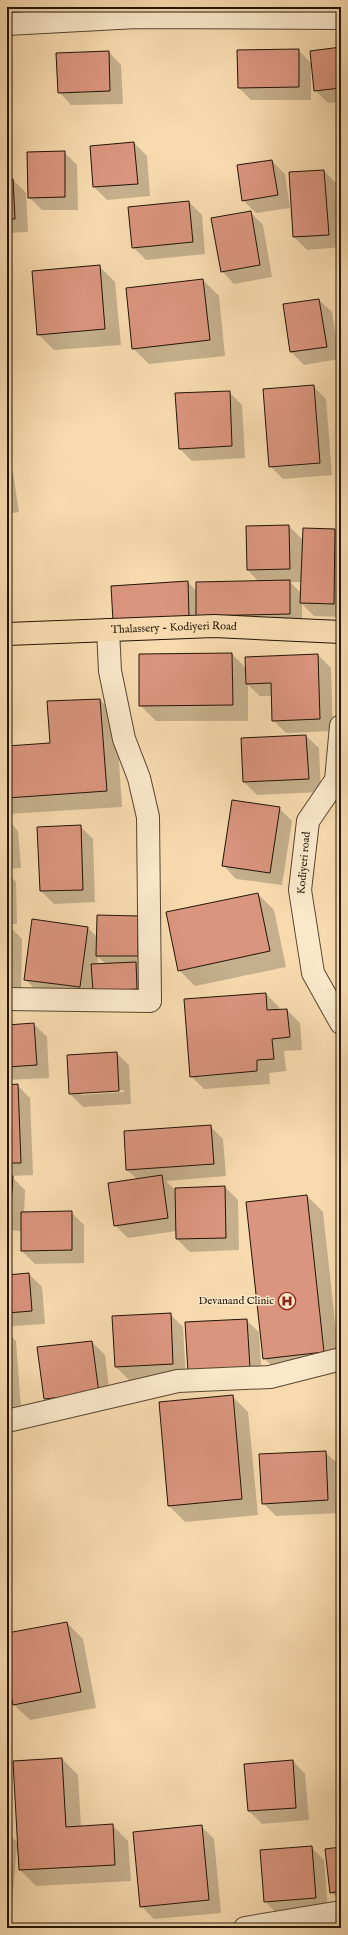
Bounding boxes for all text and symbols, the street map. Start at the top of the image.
street label: Thalassery - Kodiyeri Road [111,619,237,637]
street label: Kodiyeri road [294,831,314,895]
hospital icon: Devanand Clinic [277,1291,297,1311]
place label: Devanand Clinic [198,1294,274,1308]

